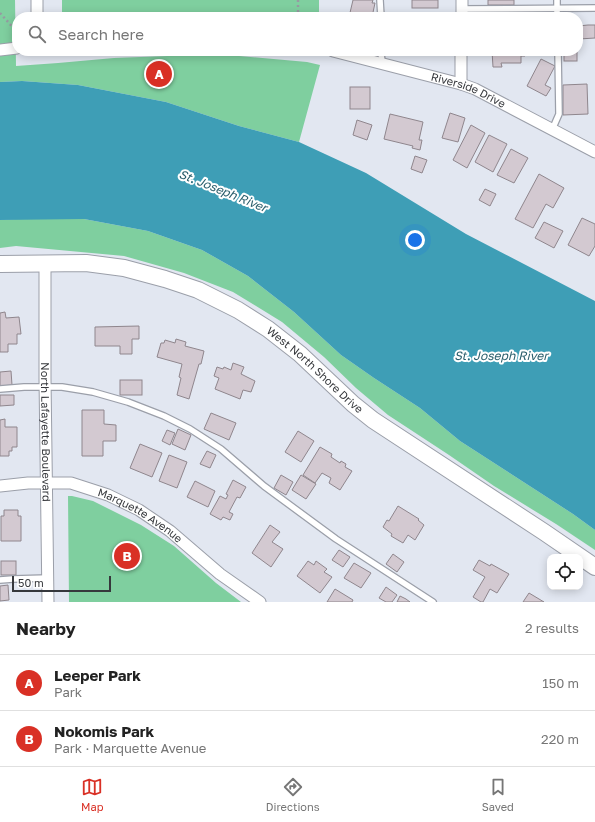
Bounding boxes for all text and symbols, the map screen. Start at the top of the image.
search box [12,12,583,56]
icon: search [26,23,48,45]
text: Search here [58,25,144,43]
pin: A [146,59,172,89]
street label: Riverside Drive [430,70,508,110]
water label: St. Joseph River [177,166,272,216]
your location [405,230,425,250]
street label: West North Shore Drive [264,324,366,415]
water label: St. Joseph River [454,348,550,363]
street label: North Lafayette Boulevard [39,362,54,502]
street label: Marquette Avenue [96,485,185,545]
pin: B [114,541,140,571]
map controls [547,554,583,590]
button: locate [547,554,583,590]
scale bar [12,574,111,593]
text: 50 m [18,576,44,589]
text: Nearby [16,618,76,639]
text: 2 results [525,620,579,636]
text: Leeper Park [54,666,141,684]
text: A [24,675,34,691]
text: 150 m [542,675,579,691]
text: Park [54,684,82,700]
text: Nokomis Park [54,722,154,740]
text: B [24,731,34,747]
text: 220 m [541,731,579,747]
text: Park · Marquette Avenue [54,740,206,756]
tab: Map [81,776,104,813]
tab: Directions [266,776,320,813]
tab: Saved [482,776,514,813]

